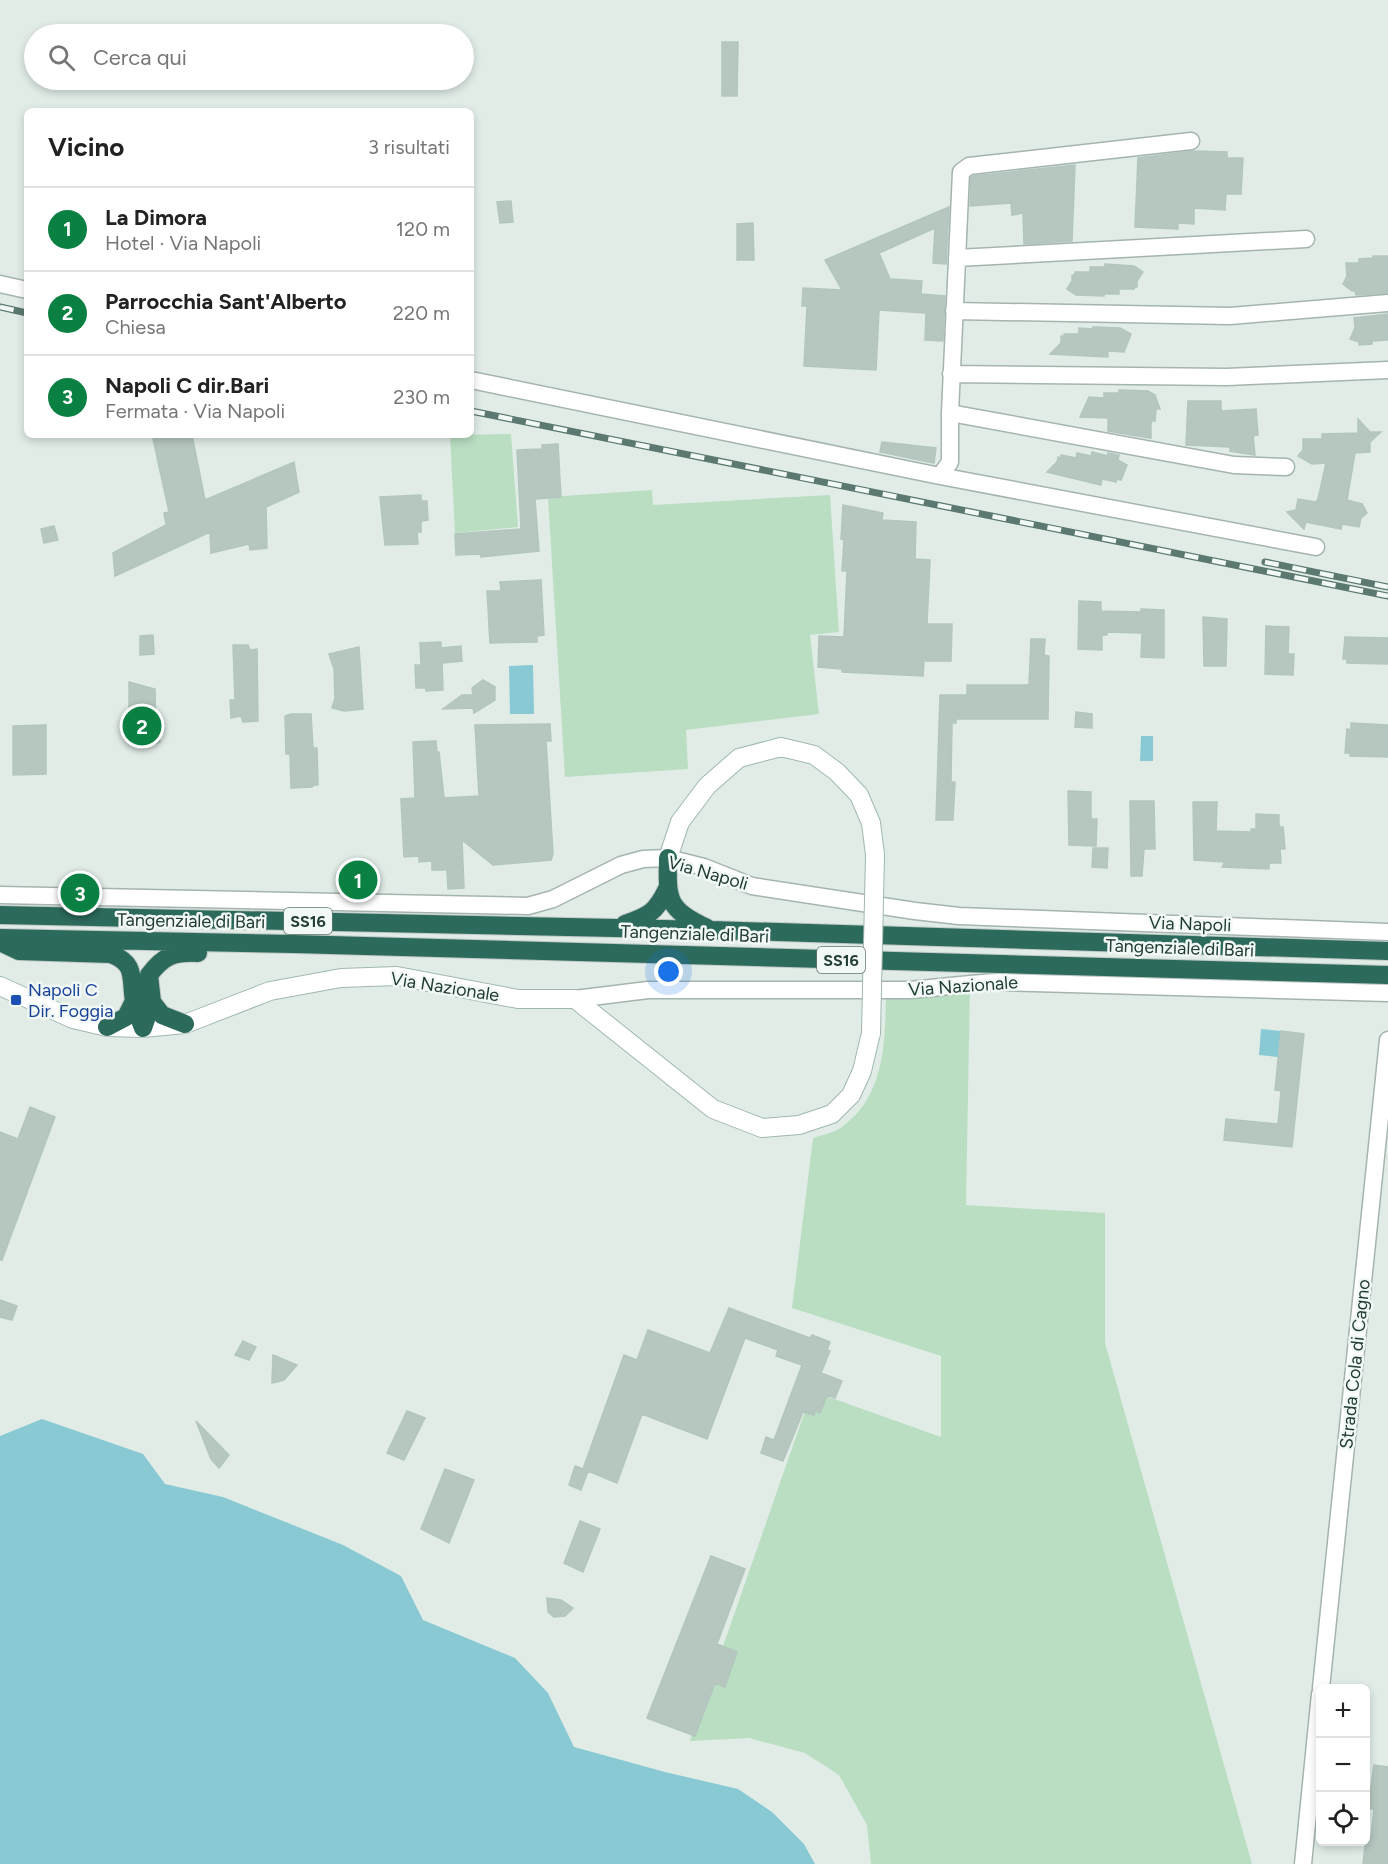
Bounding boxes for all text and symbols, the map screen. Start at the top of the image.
search box [24,24,474,90]
icon: search [45,41,78,74]
text: Cerca qui [93,44,187,71]
text: Vicino [48,131,124,163]
text: 3 risultati [368,135,450,159]
text: La Dimora [105,204,207,231]
text: 1 [63,217,72,241]
text: 120 m [396,217,450,241]
text: Hotel · Via Napoli [105,231,261,255]
text: Parrocchia Sant'Alberto [105,288,347,315]
text: 2 [62,301,73,325]
text: 220 m [393,301,450,325]
text: Chiesa [105,315,166,339]
text: Napoli C dir.Bari [105,372,269,399]
text: 3 [62,385,73,409]
text: 230 m [393,385,450,409]
text: Fermata · Via Napoli [105,399,285,423]
pin: 2 [122,704,162,748]
street label: Via Napoli [665,851,751,895]
pin: 1 [338,858,378,902]
pin: 3 [60,870,100,916]
road number: SS16 [284,908,332,934]
street label: Tangenziale di Bari [117,909,265,933]
street label: Via Napoli [1148,912,1232,936]
street label: Tangenziale di Bari [620,920,770,948]
street label: Tangenziale di Bari [1105,934,1255,962]
road number: SS16 [817,947,865,973]
your location [654,957,683,986]
street label: Via Nazionale [389,968,501,1006]
street label: Via Nazionale [907,971,1019,1001]
place label: Napoli C Dir. Foggia [28,979,113,1022]
marker: Napoli C Dir. Foggia [9,993,23,1007]
street label: Strada Cola di Cagno [1335,1278,1375,1450]
map controls [1316,1684,1370,1846]
button: + [1316,1684,1370,1738]
button: − [1316,1738,1370,1792]
button: locate [1316,1792,1370,1846]

